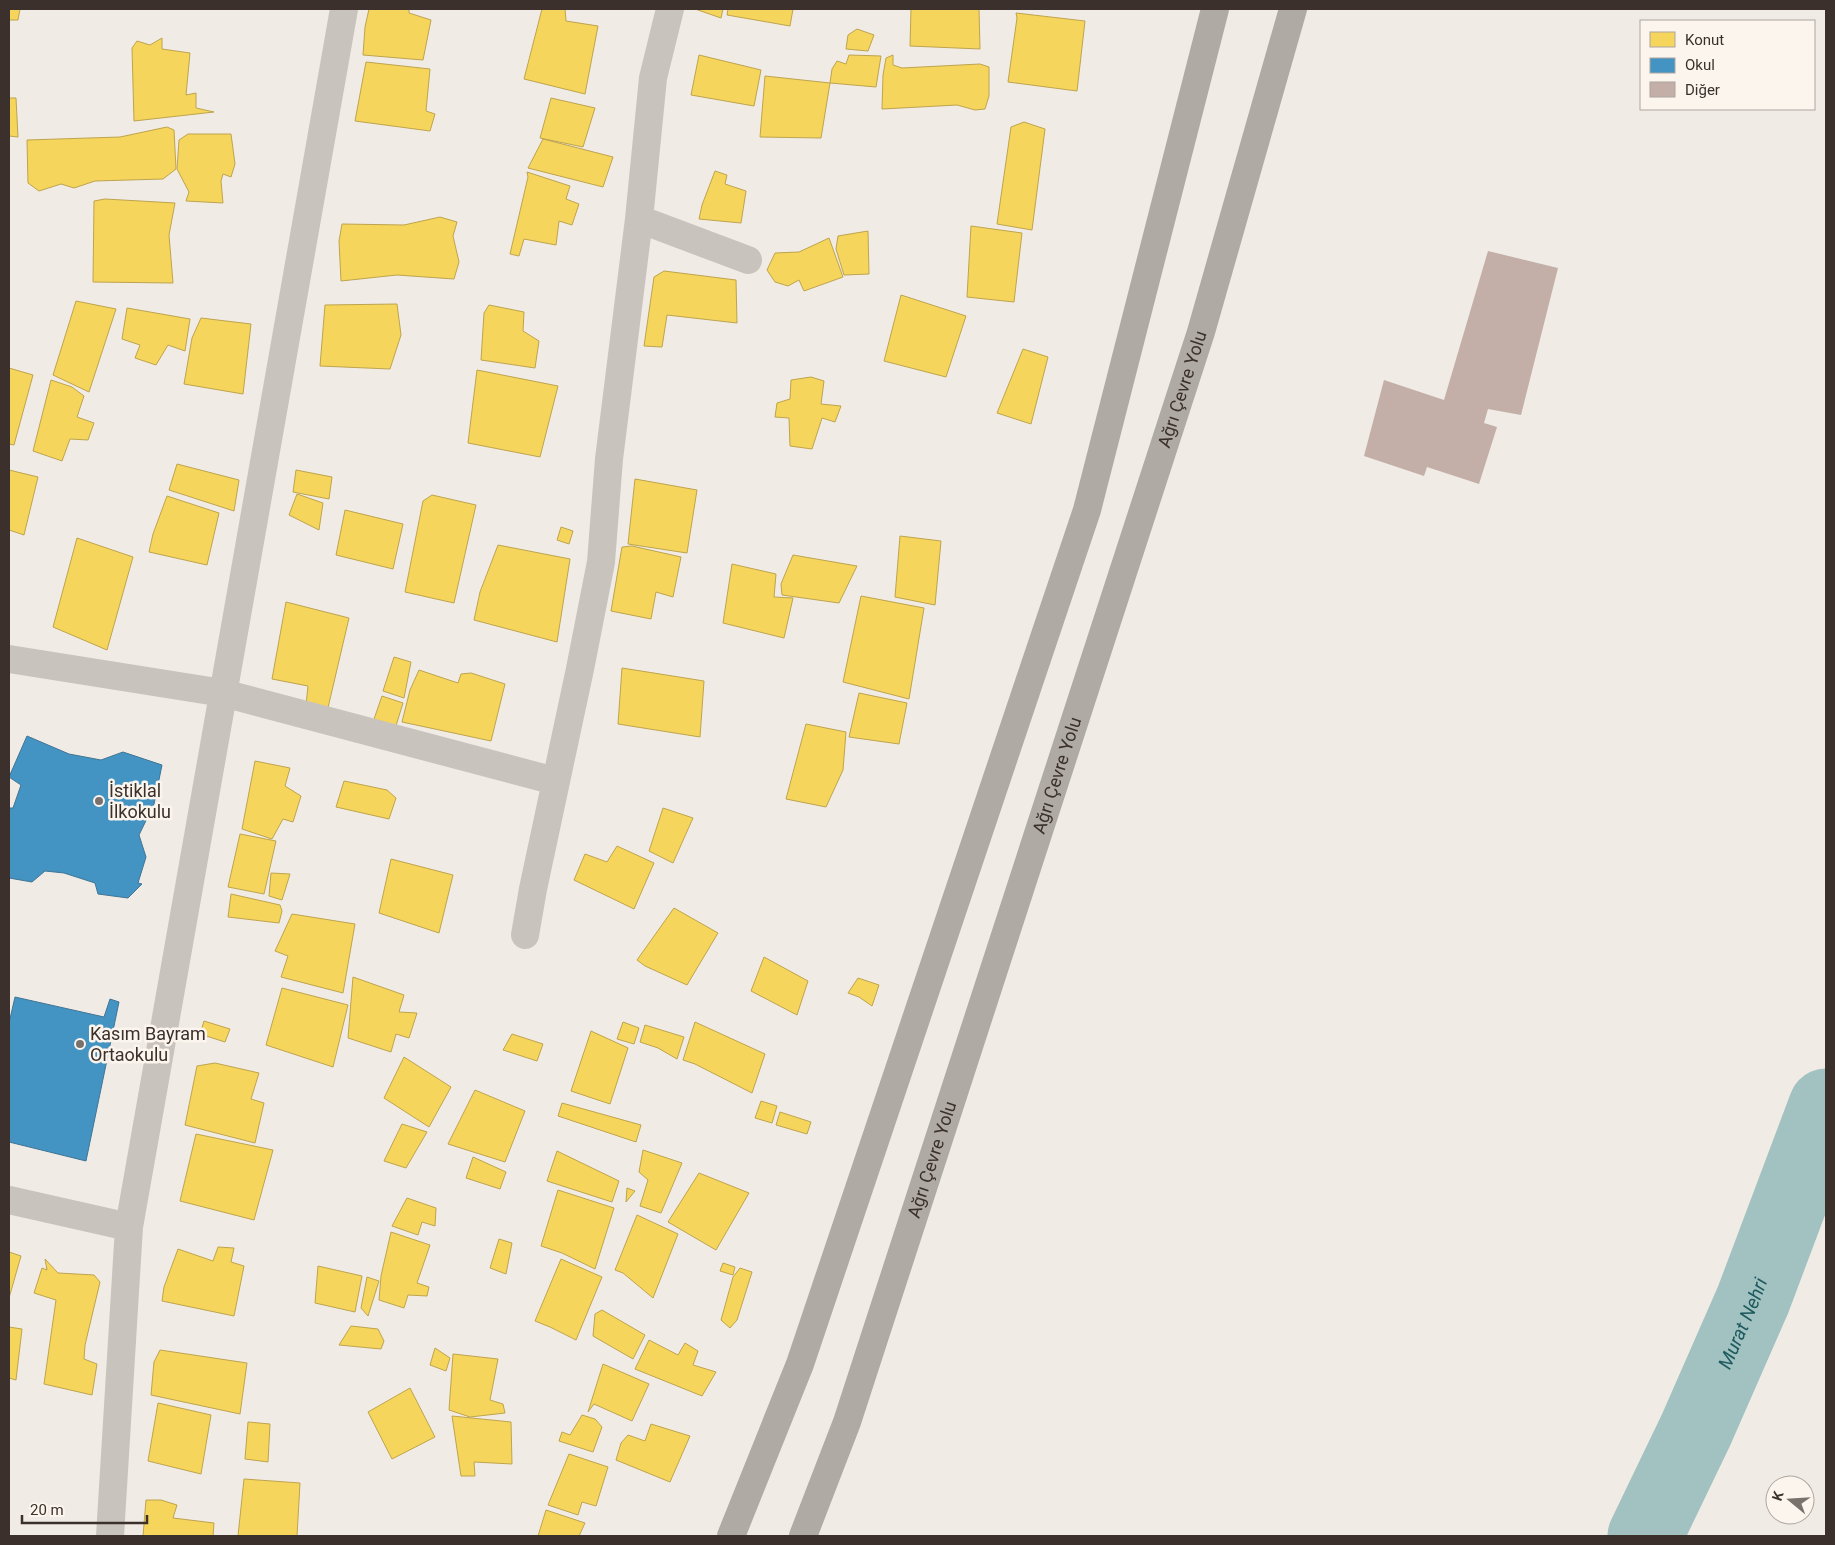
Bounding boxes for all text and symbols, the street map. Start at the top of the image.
legend [1640,20,1815,110]
text: Konut [1685,31,1724,49]
text: Okul [1685,56,1715,74]
text: Diğer [1685,81,1720,99]
street label: Ağrı Çevre Yolu [1153,328,1211,450]
street label: Ağrı Çevre Yolu [1028,714,1085,836]
place label: İstiklal İlkokulu [109,780,171,822]
marker: İstiklal İlkokulu [93,795,105,807]
place label: Kasım Bayram Ortaokulu [90,1023,206,1065]
marker: Kasım Bayram Ortaokulu [74,1038,86,1050]
street label: Ağrı Çevre Yolu [903,1098,960,1221]
water label: Murat Nehri [1713,1274,1772,1373]
north arrow [1765,1475,1815,1525]
text: K [1769,1489,1787,1503]
scale bar [22,1492,148,1524]
text: 20 m [30,1501,64,1519]

